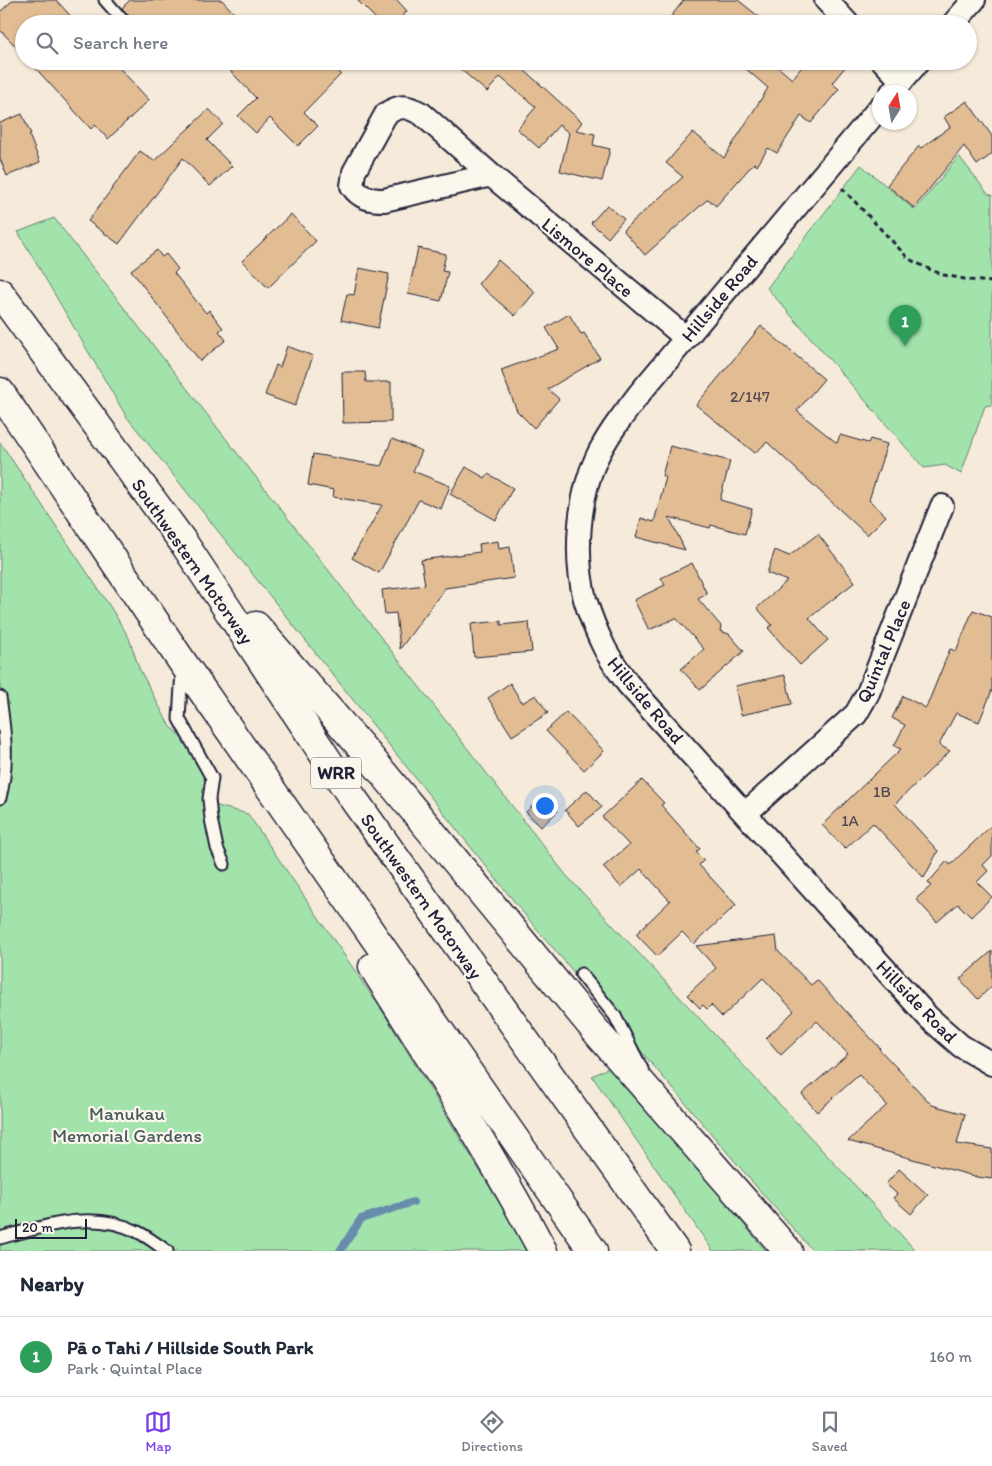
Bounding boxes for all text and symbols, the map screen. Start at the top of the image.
search box [15,15,977,70]
icon: search [33,29,61,57]
text: Search here [73,31,168,54]
north arrow [872,85,917,130]
street label: Lismore Place [537,212,638,302]
street label: Hillside Road [676,250,762,347]
pin: 1 [889,305,921,346]
house number: 2/147 [730,387,770,406]
street label: Southwestern Motorway [127,474,259,649]
street label: Quintal Place [851,596,916,706]
street label: Hillside Road [603,652,689,749]
road number: WRR [311,758,361,788]
house number: 1B [873,782,891,801]
your location [532,793,558,819]
street label: Southwestern Motorway [356,809,488,984]
house number: 1A [841,811,859,830]
street label: Hillside Road [871,955,962,1048]
park label: Manukau Memorial Gardens [52,1102,202,1147]
scale bar [15,1216,88,1239]
text: 20 m [22,1219,53,1236]
text: Nearby [20,1271,84,1296]
text: Pā o Tahi / Hillside South Park [67,1336,313,1359]
text: 1 [32,1347,40,1366]
text: 160 m [929,1347,972,1366]
text: Park · Quintal Place [67,1359,202,1378]
tab: Map [144,1408,172,1455]
tab: Directions [461,1408,523,1455]
tab: Saved [812,1408,848,1455]

